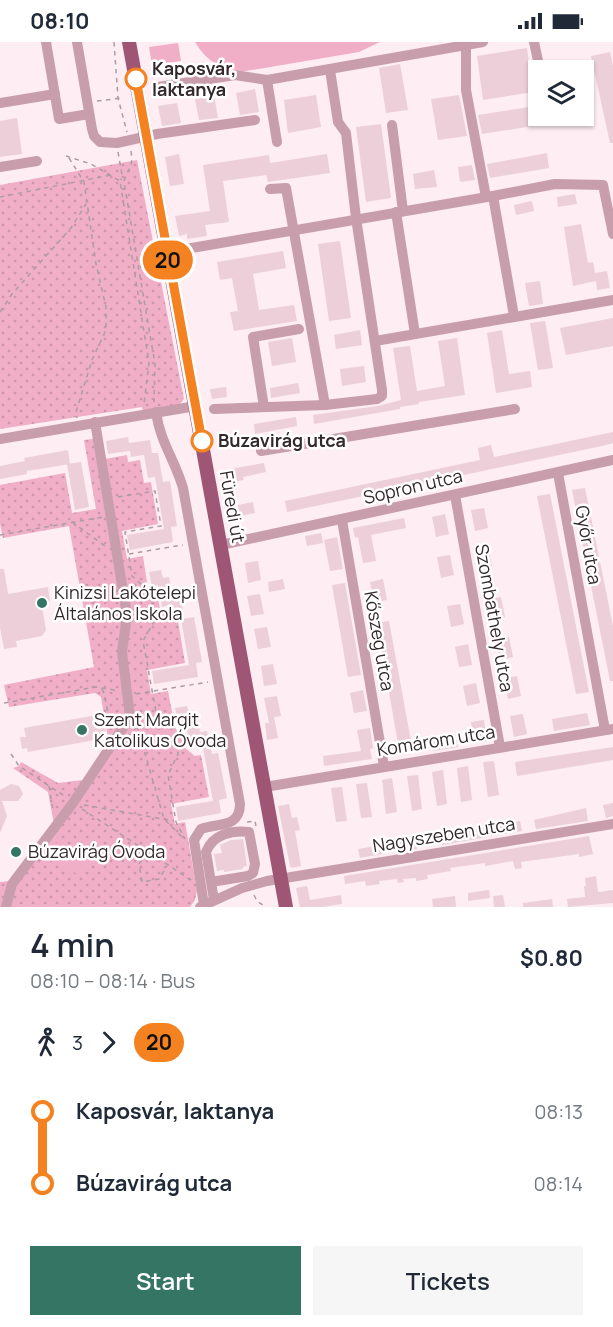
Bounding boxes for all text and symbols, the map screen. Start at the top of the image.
text: 08:10 [30,6,90,36]
place label: Kaposvár, laktanya [152,56,236,101]
map controls [528,60,594,126]
button: layers [528,60,594,126]
marker: Kaposvár, laktanya [125,68,147,90]
line badge: 20 [141,240,195,280]
text: 20 [155,246,181,274]
place label: Búzavirág utca [218,428,346,452]
marker: Búzavirág utca [191,430,213,452]
street label: Sopron utca [361,463,465,509]
street label: Füredi út [215,469,251,545]
street label: Győr utca [570,503,608,586]
street label: Szombathely utca [470,542,520,694]
place label: Kinizsi Lakótelepi Általános Iskola [54,580,196,625]
street label: Kőszeg utca [359,589,401,693]
marker: Kinizsi Lakótelepi Általános Iskola [35,596,49,610]
place label: Szent Margit Katolikus Óvoda [94,707,226,752]
street label: Komárom utca [375,719,497,761]
marker: Szent Margit Katolikus Óvoda [75,723,89,737]
street label: Nagyszeben utca [371,811,517,857]
place label: Búzavirág Óvoda [28,839,165,863]
marker: Búzavirág Óvoda [9,845,23,859]
text: 4 min [30,922,115,967]
text: $0.80 [520,943,583,973]
text: 08:10 – 08:14 · Bus [30,967,195,994]
icon: walk [30,1026,63,1059]
icon: forward [92,1026,125,1059]
text: 20 [146,1028,172,1056]
text: 3 [72,1029,83,1056]
text: Kaposvár, laktanya [76,1096,274,1126]
text: 08:13 [534,1098,583,1125]
text: Búzavirág utca [76,1168,232,1198]
text: 08:14 [534,1170,583,1197]
button: Start [30,1246,301,1315]
button: Tickets [313,1246,583,1315]

